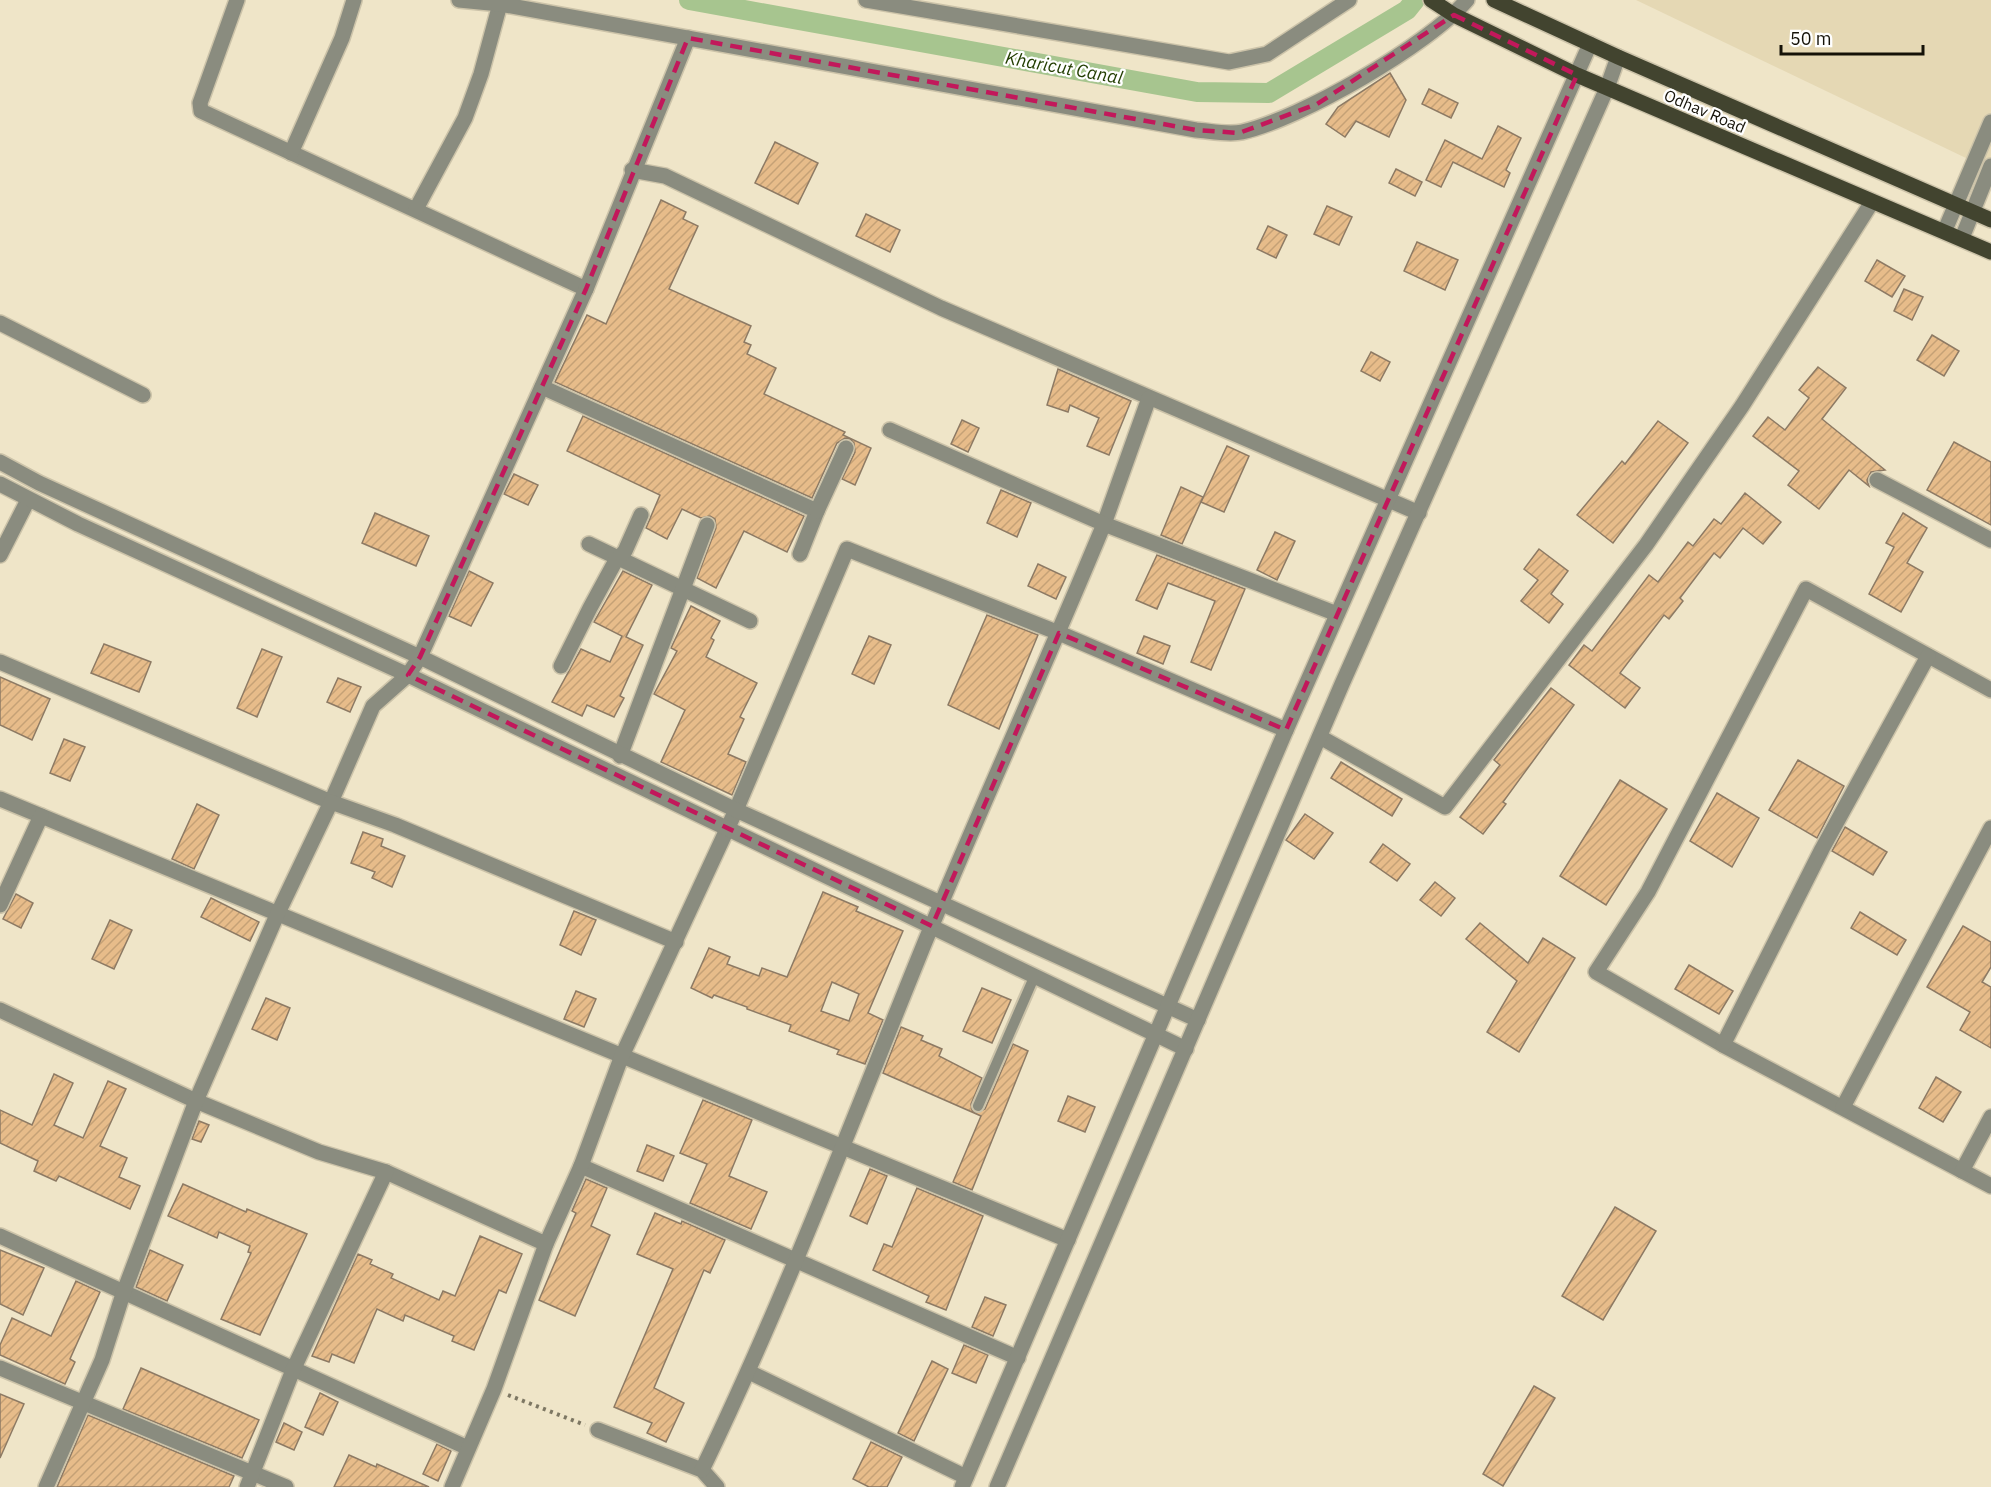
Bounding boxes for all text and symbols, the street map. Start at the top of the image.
scale bar [1781,18,1924,56]
text: 50 m [1790,27,1832,50]
water label: Kharicut Canal [1004,46,1125,89]
street label: Odhav Road [1661,85,1749,137]

